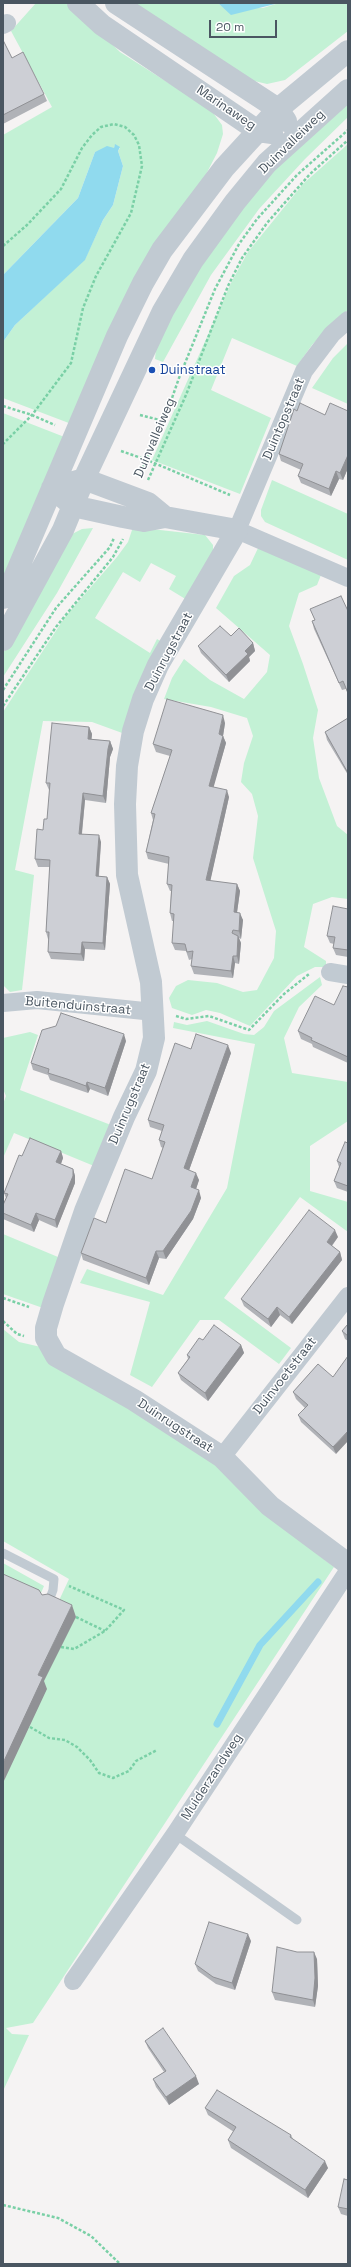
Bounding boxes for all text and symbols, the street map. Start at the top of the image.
scale bar [211,12,279,38]
text: 20 m [216,19,244,35]
street label: Marinaweg [193,82,259,134]
street label: Duinvalleiweg [256,107,328,177]
place label: Duinstraat [160,362,226,378]
marker: Duinstraat [147,365,157,375]
street label: Duintopstraat [260,376,308,462]
street label: Duinvalleiweg [131,396,179,480]
street label: Duinrugstraat [142,610,196,694]
street label: Buitenduinstraat [24,994,132,1018]
street label: Duinrugstraat [106,1061,154,1147]
street label: Duinvoetstraat [250,1334,320,1418]
street label: Duinrugstraat [134,1396,216,1456]
street label: Muiderzandweg [178,1731,246,1823]

